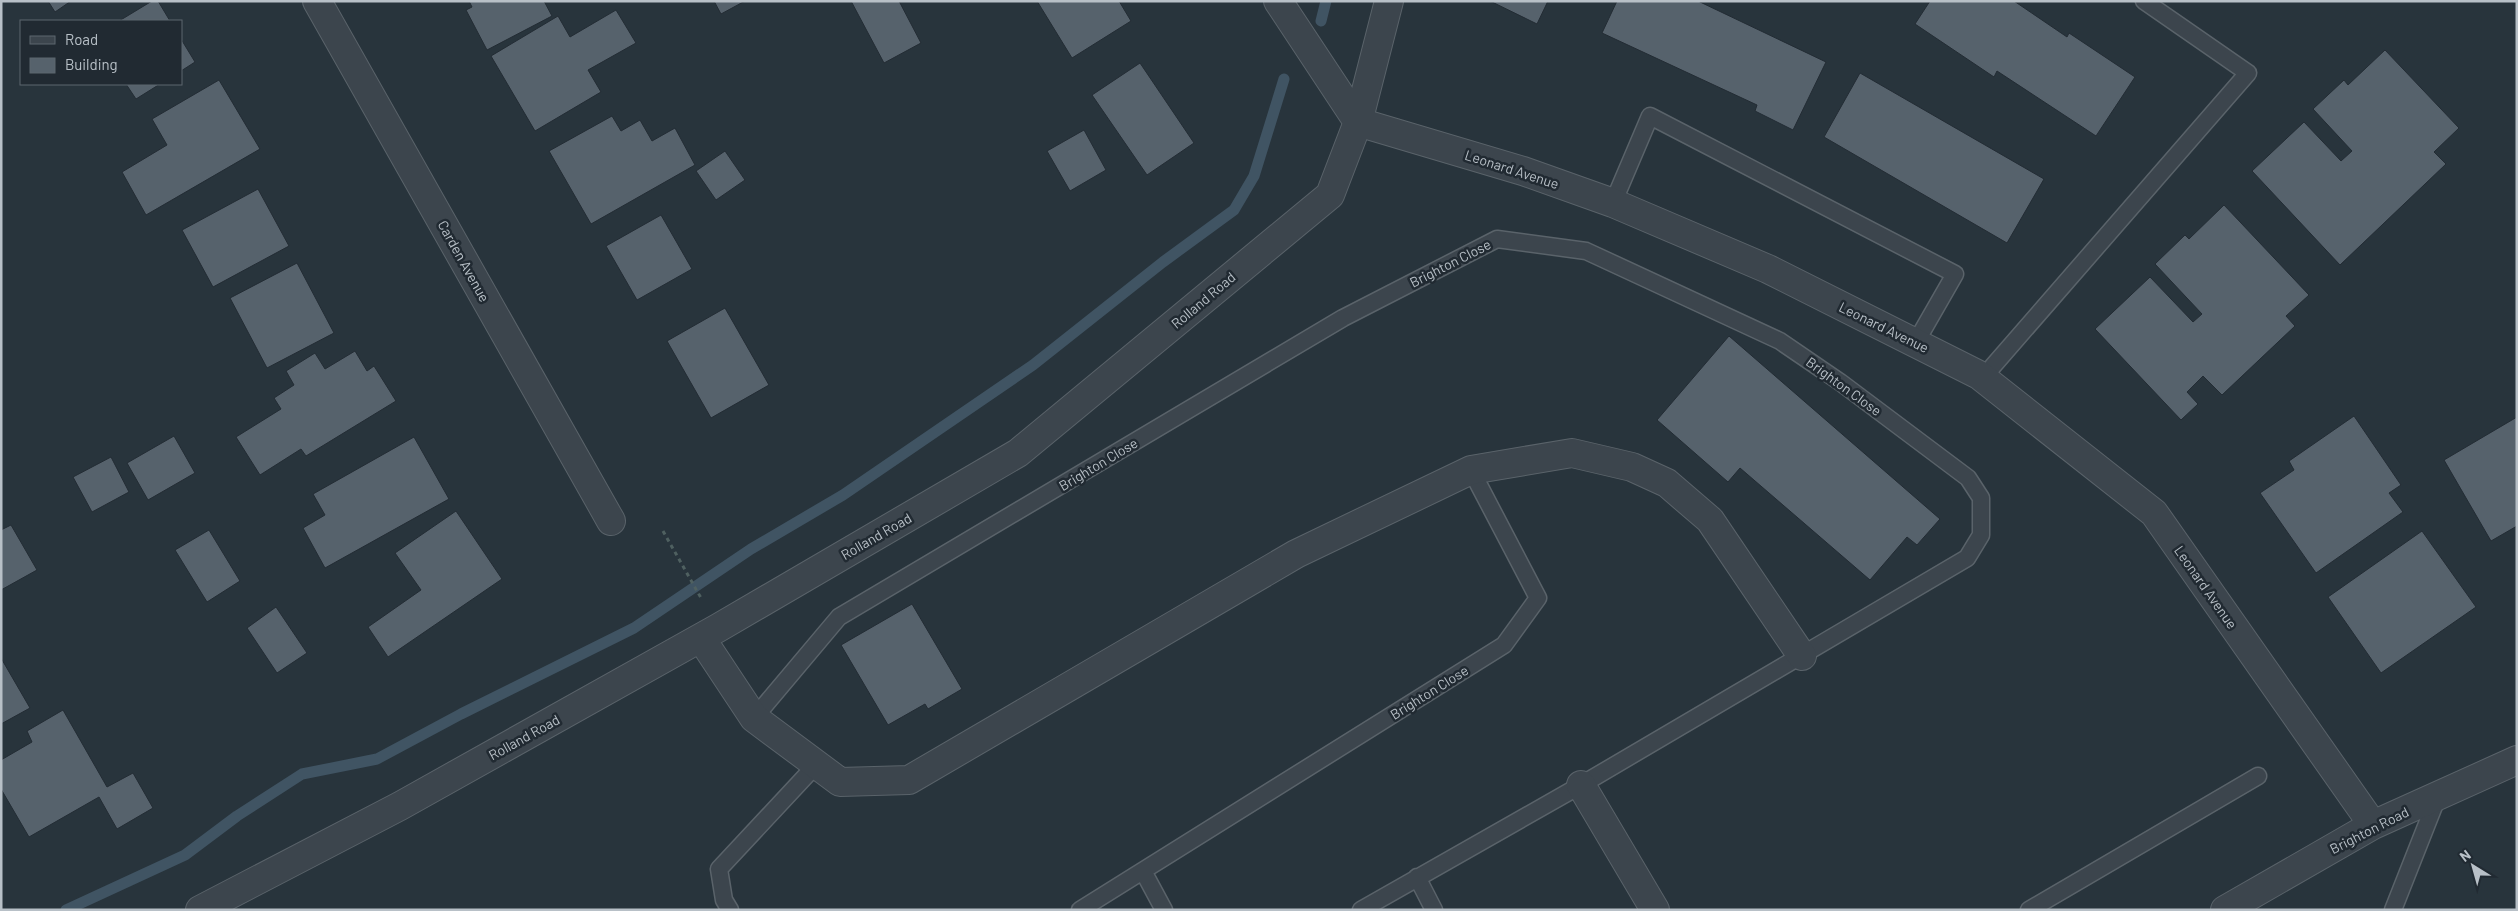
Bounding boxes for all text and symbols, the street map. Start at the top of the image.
legend [20,20,182,85]
text: Road [65,30,98,48]
text: Building [65,55,118,73]
street label: Leonard Avenue [1463,146,1561,192]
street label: Carden Avenue [435,217,493,305]
street label: Brighton Close [1407,235,1493,291]
street label: Rolland Road [1167,268,1239,332]
street label: Leonard Avenue [1836,298,1932,356]
street label: Brighton Close [1803,353,1885,419]
street label: Brighton Close [1056,434,1140,494]
street label: Rolland Road [838,509,914,563]
street label: Leonard Avenue [2171,542,2241,632]
street label: Brighton Close [1387,661,1471,723]
street label: Rolland Road [486,711,562,763]
street label: Brighton Road [2327,803,2411,857]
north arrow [2448,841,2498,891]
text: N [2456,846,2474,865]

